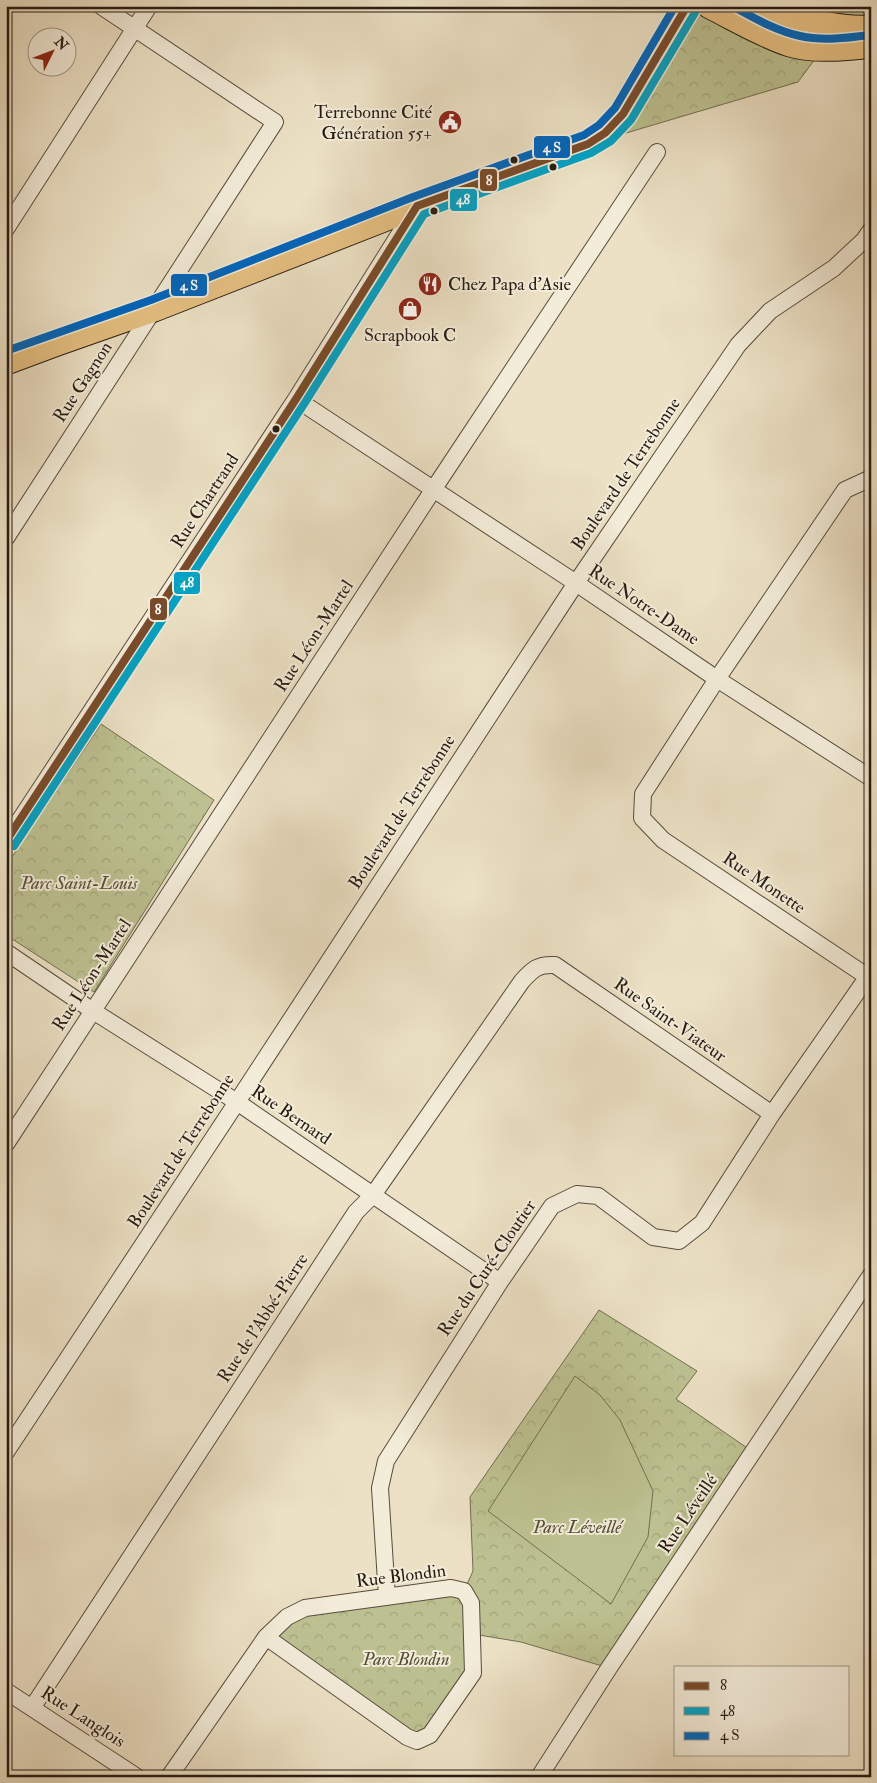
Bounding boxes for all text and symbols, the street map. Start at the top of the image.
north arrow [28,28,78,78]
text: N [50,33,72,54]
place label: Terrebonne Cité Génération 55+ [314,101,432,145]
public building icon: Terrebonne Cité Génération 55+ [437,109,463,135]
line badge: 4 S [533,135,571,159]
text: 4 S [542,139,561,156]
unlabelled marker [509,155,519,165]
unlabelled marker [548,162,558,172]
line badge: 8 [479,168,498,192]
text: 8 [486,172,493,189]
line badge: 48 [449,188,478,212]
text: 48 [455,191,470,208]
unlabelled marker [429,206,439,216]
restaurant icon: Chez Papa d'Asie [417,271,443,297]
line badge: 4 S [170,273,208,297]
place label: Chez Papa d'Asie [448,273,572,296]
text: 4 S [179,277,198,294]
shop icon: Scrapbook C [397,296,423,322]
place label: Scrapbook C [364,324,456,347]
street label: Rue Gagnon [48,337,118,427]
street label: Boulevard de Terrebonne [566,393,686,555]
unlabelled marker [271,424,281,434]
street label: Rue Chartrand [166,449,244,553]
street label: Rue Notre-Dame [584,559,704,651]
line badge: 48 [173,571,201,595]
text: 48 [179,574,194,591]
street label: Rue Léon-Martel [269,575,359,696]
line badge: 8 [149,597,168,621]
text: 8 [155,601,162,618]
street label: Boulevard de Terrebonne [343,730,461,894]
street label: Rue Monette [718,847,810,919]
park label: Parc Saint-Louis [20,872,139,895]
street label: Rue Léon-Martel [47,914,137,1035]
street label: Rue Saint-Viateur [609,973,731,1068]
street label: Boulevard de Terrebonne [122,1069,240,1233]
street label: Rue Bernard [247,1080,335,1150]
street label: Rue du Curé-Cloutier [433,1195,541,1341]
street label: Rue de l'Abbé-Pierre [213,1249,314,1387]
street label: Rue Léveillé [653,1470,723,1558]
park label: Parc Léveillé [532,1516,624,1539]
street label: Rue Blondin [355,1559,447,1593]
park label: Parc Blondin [362,1648,450,1671]
legend [674,1666,850,1756]
text: 8 [720,1676,727,1695]
street label: Rue Langlois [36,1681,130,1753]
text: 48 [720,1702,735,1721]
text: 4 S [720,1726,740,1745]

